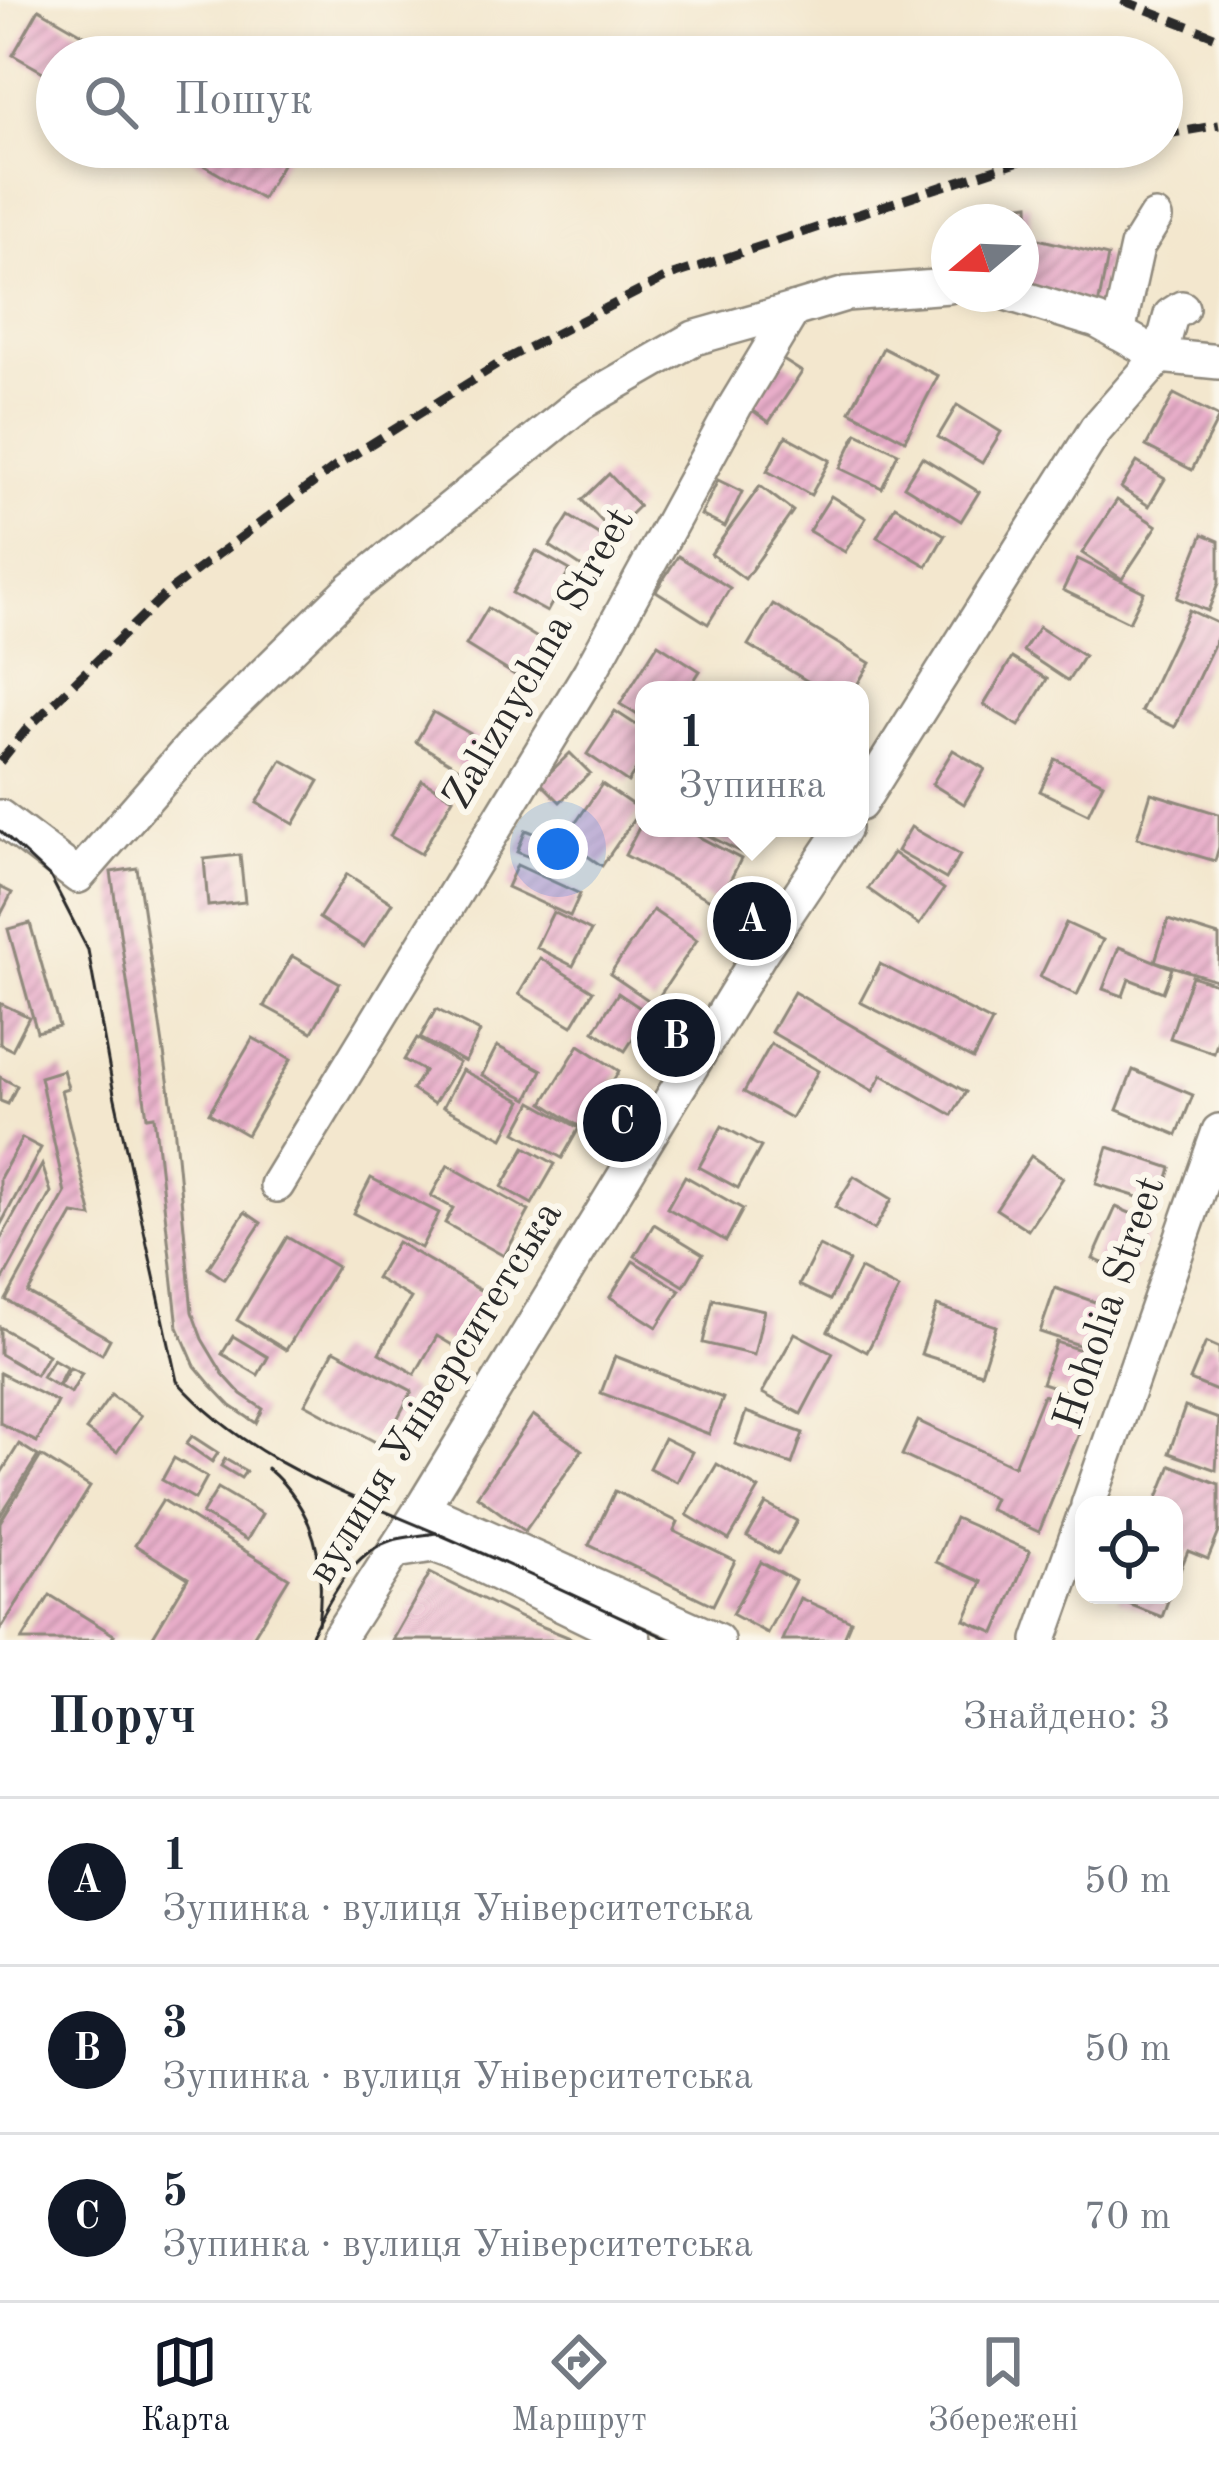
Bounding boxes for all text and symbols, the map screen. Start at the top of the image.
search box [36,36,1183,168]
icon: search [78,69,144,135]
text: Пошук [174,79,313,124]
north arrow [931,204,1039,312]
street label: Zaliznychna Street [437,501,643,817]
popup [635,681,869,837]
text: 1 [678,712,704,757]
text: Зупинка [678,767,826,806]
your location [528,819,588,879]
pin: A [713,876,791,966]
pin: B [637,993,715,1083]
pin: C [583,1078,661,1168]
street label: Hoholia Street [1048,1171,1174,1435]
street label: вулиця Університетська [301,1194,571,1592]
map controls [1075,1496,1183,1604]
button: locate [1075,1496,1183,1604]
text: Поруч [48,1693,196,1744]
text: Знайдено: 3 [963,1698,1171,1737]
text: 1 [162,1835,188,1880]
text: A [72,1862,102,1901]
text: 50 m [1084,1862,1171,1901]
text: Зупинка · вулиця Університетська [162,1890,753,1929]
text: 3 [162,2003,188,2048]
text: B [73,2030,101,2069]
text: 50 m [1084,2030,1171,2069]
text: Зупинка · вулиця Університетська [162,2058,753,2097]
text: 5 [162,2171,188,2216]
text: C [74,2198,100,2237]
text: 70 m [1084,2198,1171,2237]
text: Зупинка · вулиця Університетська [162,2226,753,2265]
tab: Карта [141,2329,230,2442]
tab: Маршрут [511,2329,647,2442]
tab: Збережені [928,2329,1078,2442]

